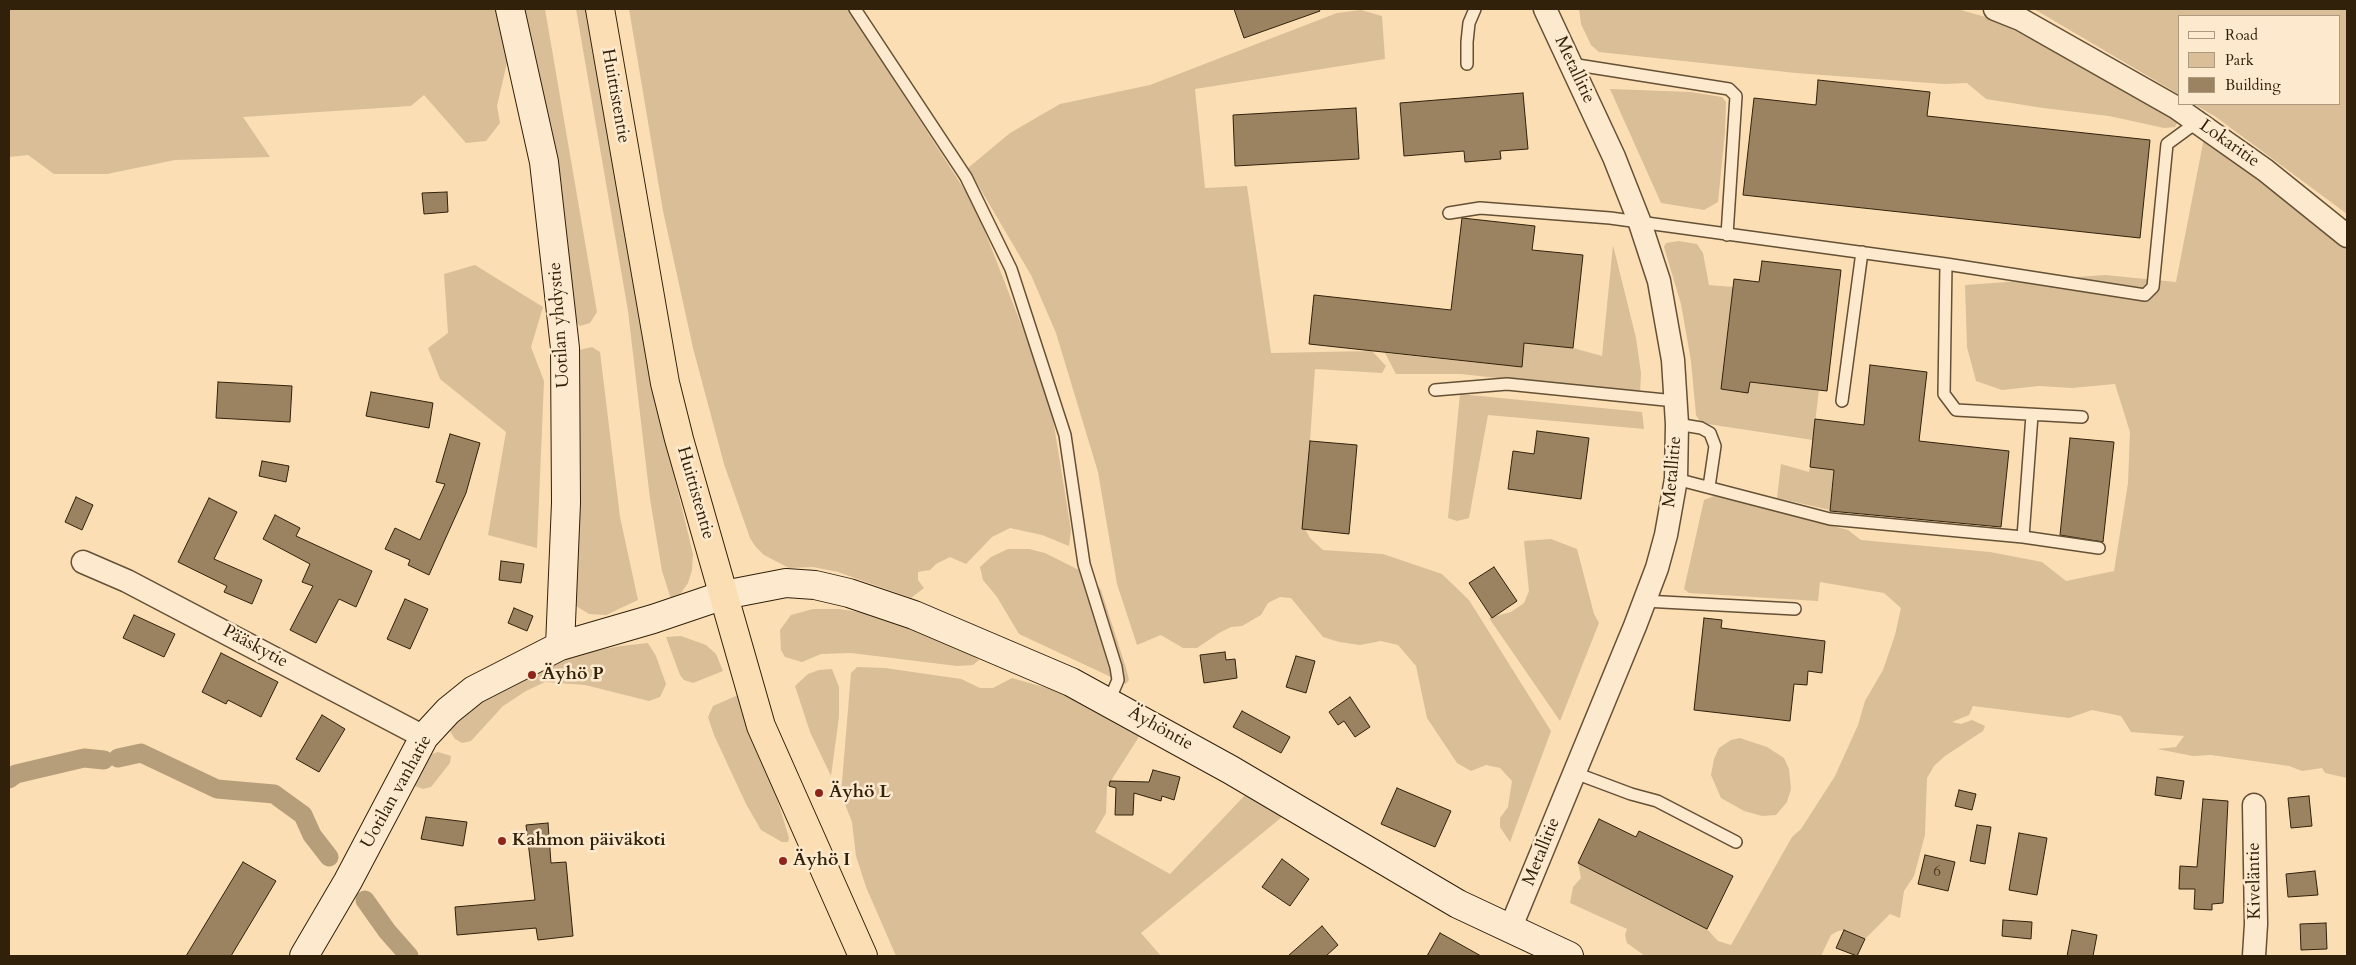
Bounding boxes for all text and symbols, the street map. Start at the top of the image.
legend [2178,15,2341,105]
text: Road [2225,25,2258,45]
street label: Metallitie [1549,33,1599,107]
street label: Huittistentie [596,47,634,145]
text: Park [2225,50,2254,70]
text: Building [2225,75,2281,95]
street label: Lokaritie [2195,115,2263,173]
street label: Uotilan yhdystie [545,261,575,389]
street label: Metallitie [1659,435,1687,509]
street label: Huittistentie [671,444,719,542]
street label: Pääskytie [219,621,291,673]
place label: Äyhö P [542,664,604,686]
marker: Äyhö P [526,669,538,681]
street label: Äyhöntie [1124,702,1196,756]
street label: Uotilan vanhatie [357,732,437,852]
place label: Äyhö L [829,782,891,804]
marker: Äyhö L [813,787,825,799]
street label: Metallitie [1519,815,1565,889]
place label: Kahmon päiväkoti [512,830,666,852]
marker: Kahmon päiväkoti [496,835,508,847]
street label: Kiveläntie [2244,842,2266,920]
place label: Äyhö I [793,850,850,872]
marker: Äyhö I [777,855,789,867]
house number: 6 [1933,864,1941,882]

